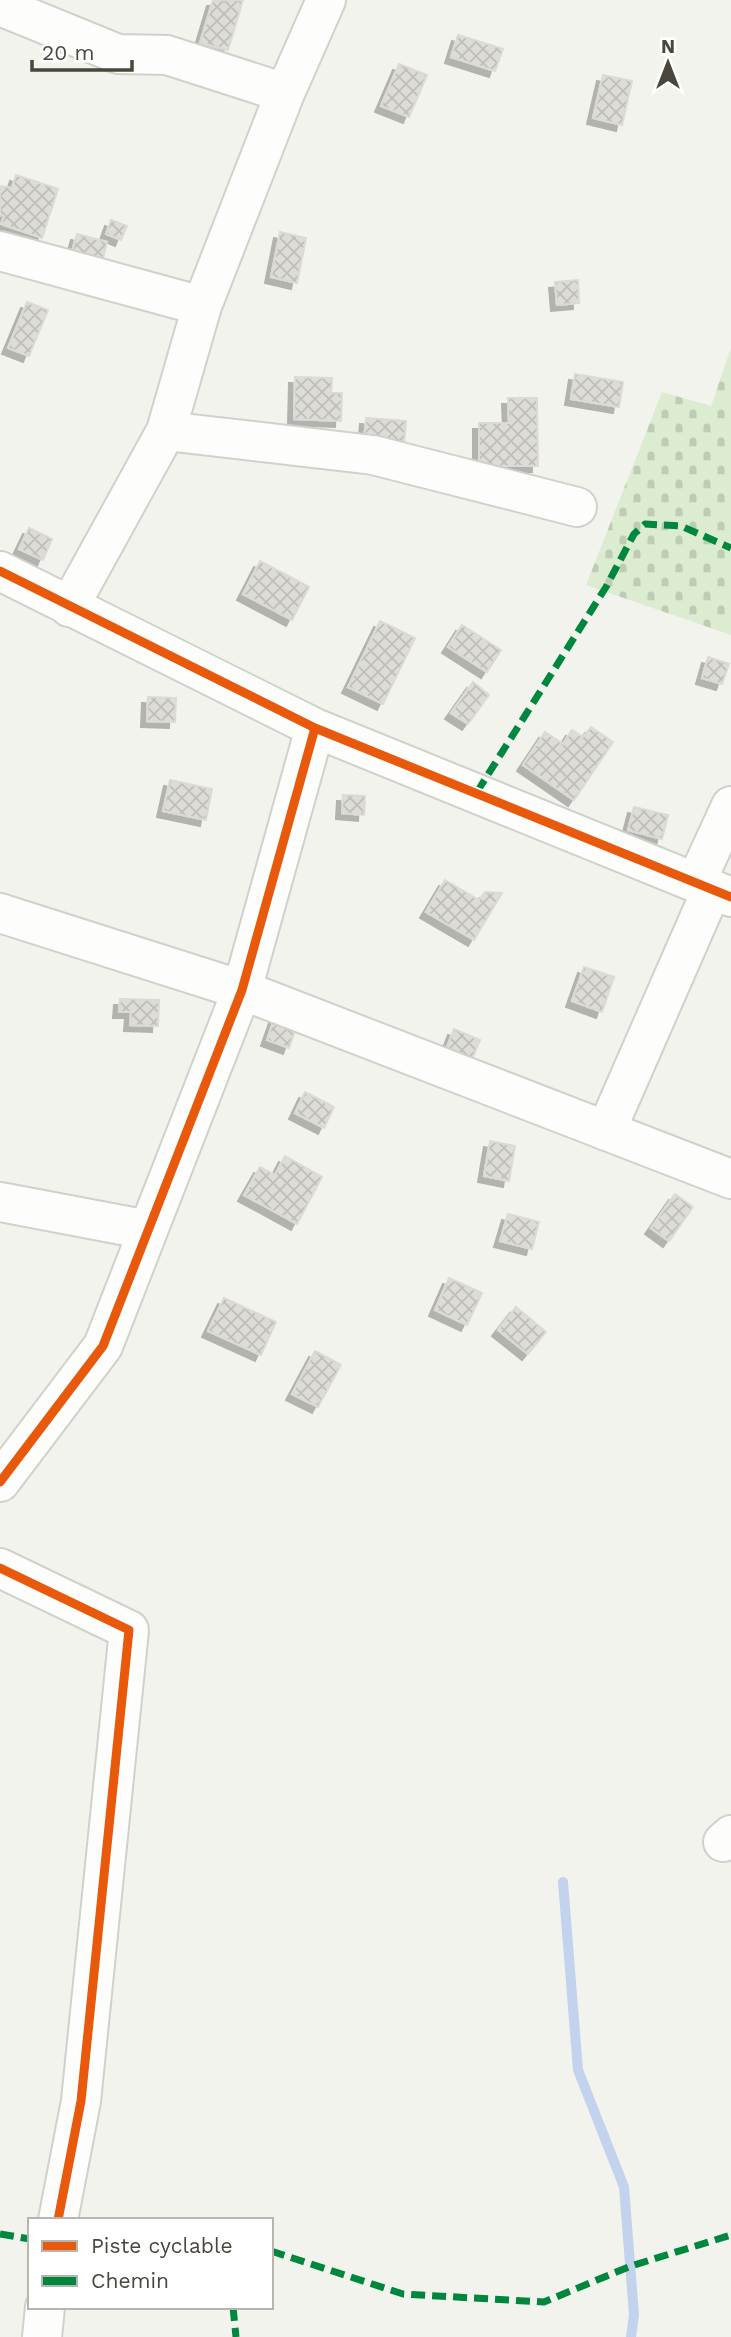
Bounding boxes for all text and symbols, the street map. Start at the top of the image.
scale bar [32,28,131,72]
north arrow [633,28,703,98]
text: N [661,35,675,58]
text: 20 m [42,40,94,65]
legend [28,2218,273,2309]
text: Piste cyclable [91,2233,233,2258]
text: Chemin [91,2268,169,2293]

